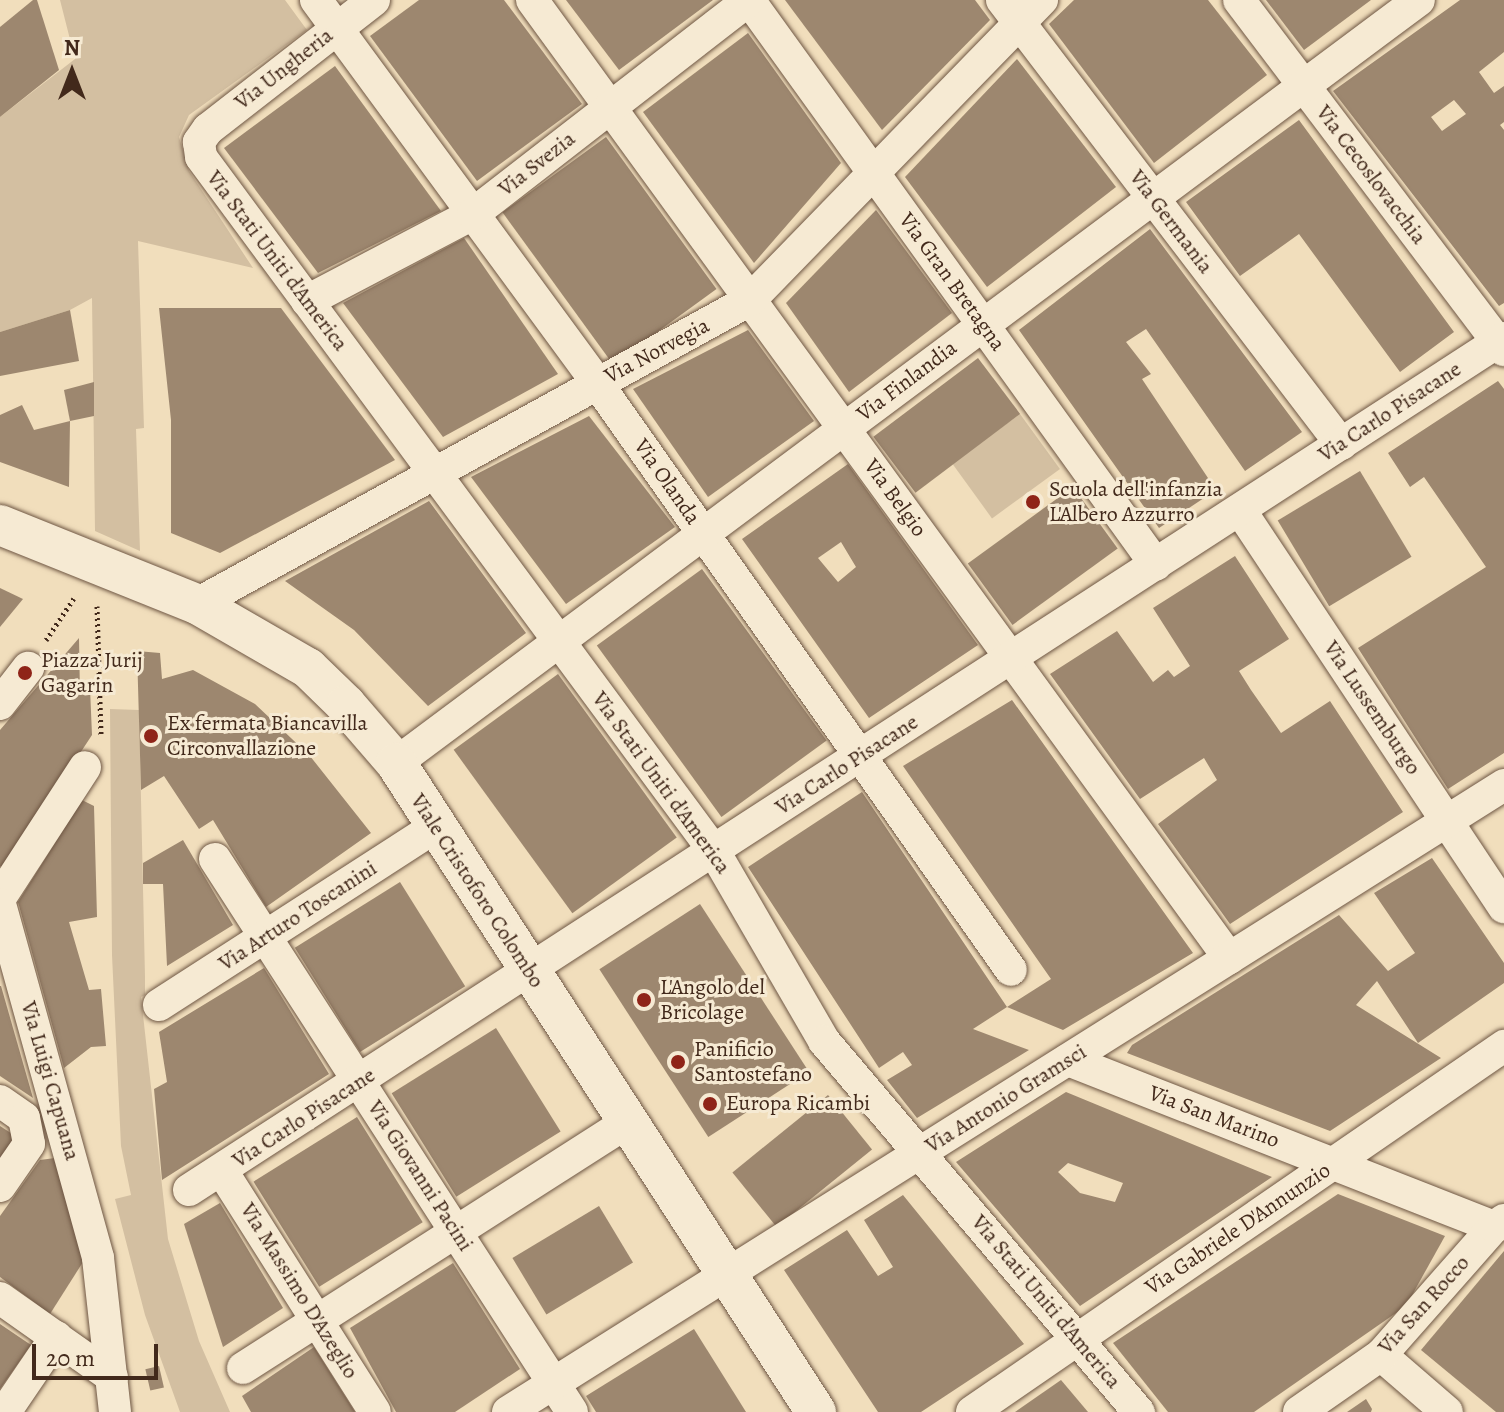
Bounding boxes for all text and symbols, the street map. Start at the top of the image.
street label: Via Ungheria [230,22,338,116]
north arrow [32,32,112,112]
text: N [64,33,80,63]
street label: Via Cecoslovacchia [1310,100,1432,250]
street label: Via Svezia [493,126,581,202]
street label: Via Germania [1123,165,1219,279]
street label: Via Stati Uniti d'America [201,166,353,356]
street label: Via Gran Bretagna [893,208,1011,356]
street label: Via Norvegia [600,312,714,390]
street label: Via Finlandia [852,335,962,427]
street label: Via Carlo Pisacane [1314,356,1466,468]
street label: Via Olanda [628,434,706,530]
street label: Via Belgio [858,454,932,542]
place label: Scuola dell'infanzia L'Albero Azzurro [1049,476,1223,528]
marker: Scuola dell'infanzia L'Albero Azzurro [1024,493,1042,511]
street label: Via Lussemburgo [1318,636,1426,780]
place label: Piazza Jurij Gagarin [41,647,143,698]
marker: Piazza Jurij Gagarin [16,664,34,682]
street label: Via Stati Uniti d'America [586,687,736,879]
street label: Via Carlo Pisacane [771,709,923,821]
place label: Ex fermata Biancavilla Circonvallazione [167,710,368,762]
marker: Ex fermata Biancavilla Circonvallazione [142,727,160,745]
street label: Viale Cristoforo Colombo [404,789,550,993]
street label: Via Arturo Toscanini [214,855,382,977]
place label: L'Angolo del Bricolage [660,974,765,1026]
marker: L'Angolo del Bricolage [635,991,653,1009]
street label: Via Luigi Capuana [15,998,85,1164]
place label: Panificio Santostefano [694,1036,812,1088]
street label: Via Antonio Gramsci [921,1039,1091,1159]
marker: Panificio Santostefano [669,1053,687,1071]
street label: Via Carlo Pisacane [228,1062,380,1174]
street label: Via San Marino [1145,1080,1283,1154]
place label: Europa Ricambi [726,1091,870,1117]
marker: Europa Ricambi [701,1095,719,1113]
street label: Via Giovanni Pacini [361,1096,479,1256]
street label: Via Gabriele D'Annunzio [1140,1157,1336,1301]
street label: Via Massimo D'Azeglio [234,1198,364,1384]
street label: Via Stati Uniti d'America [965,1210,1127,1394]
street label: Via San Rocco [1373,1250,1475,1360]
scale bar [36,1328,162,1378]
text: 20 m [46,1342,95,1374]

